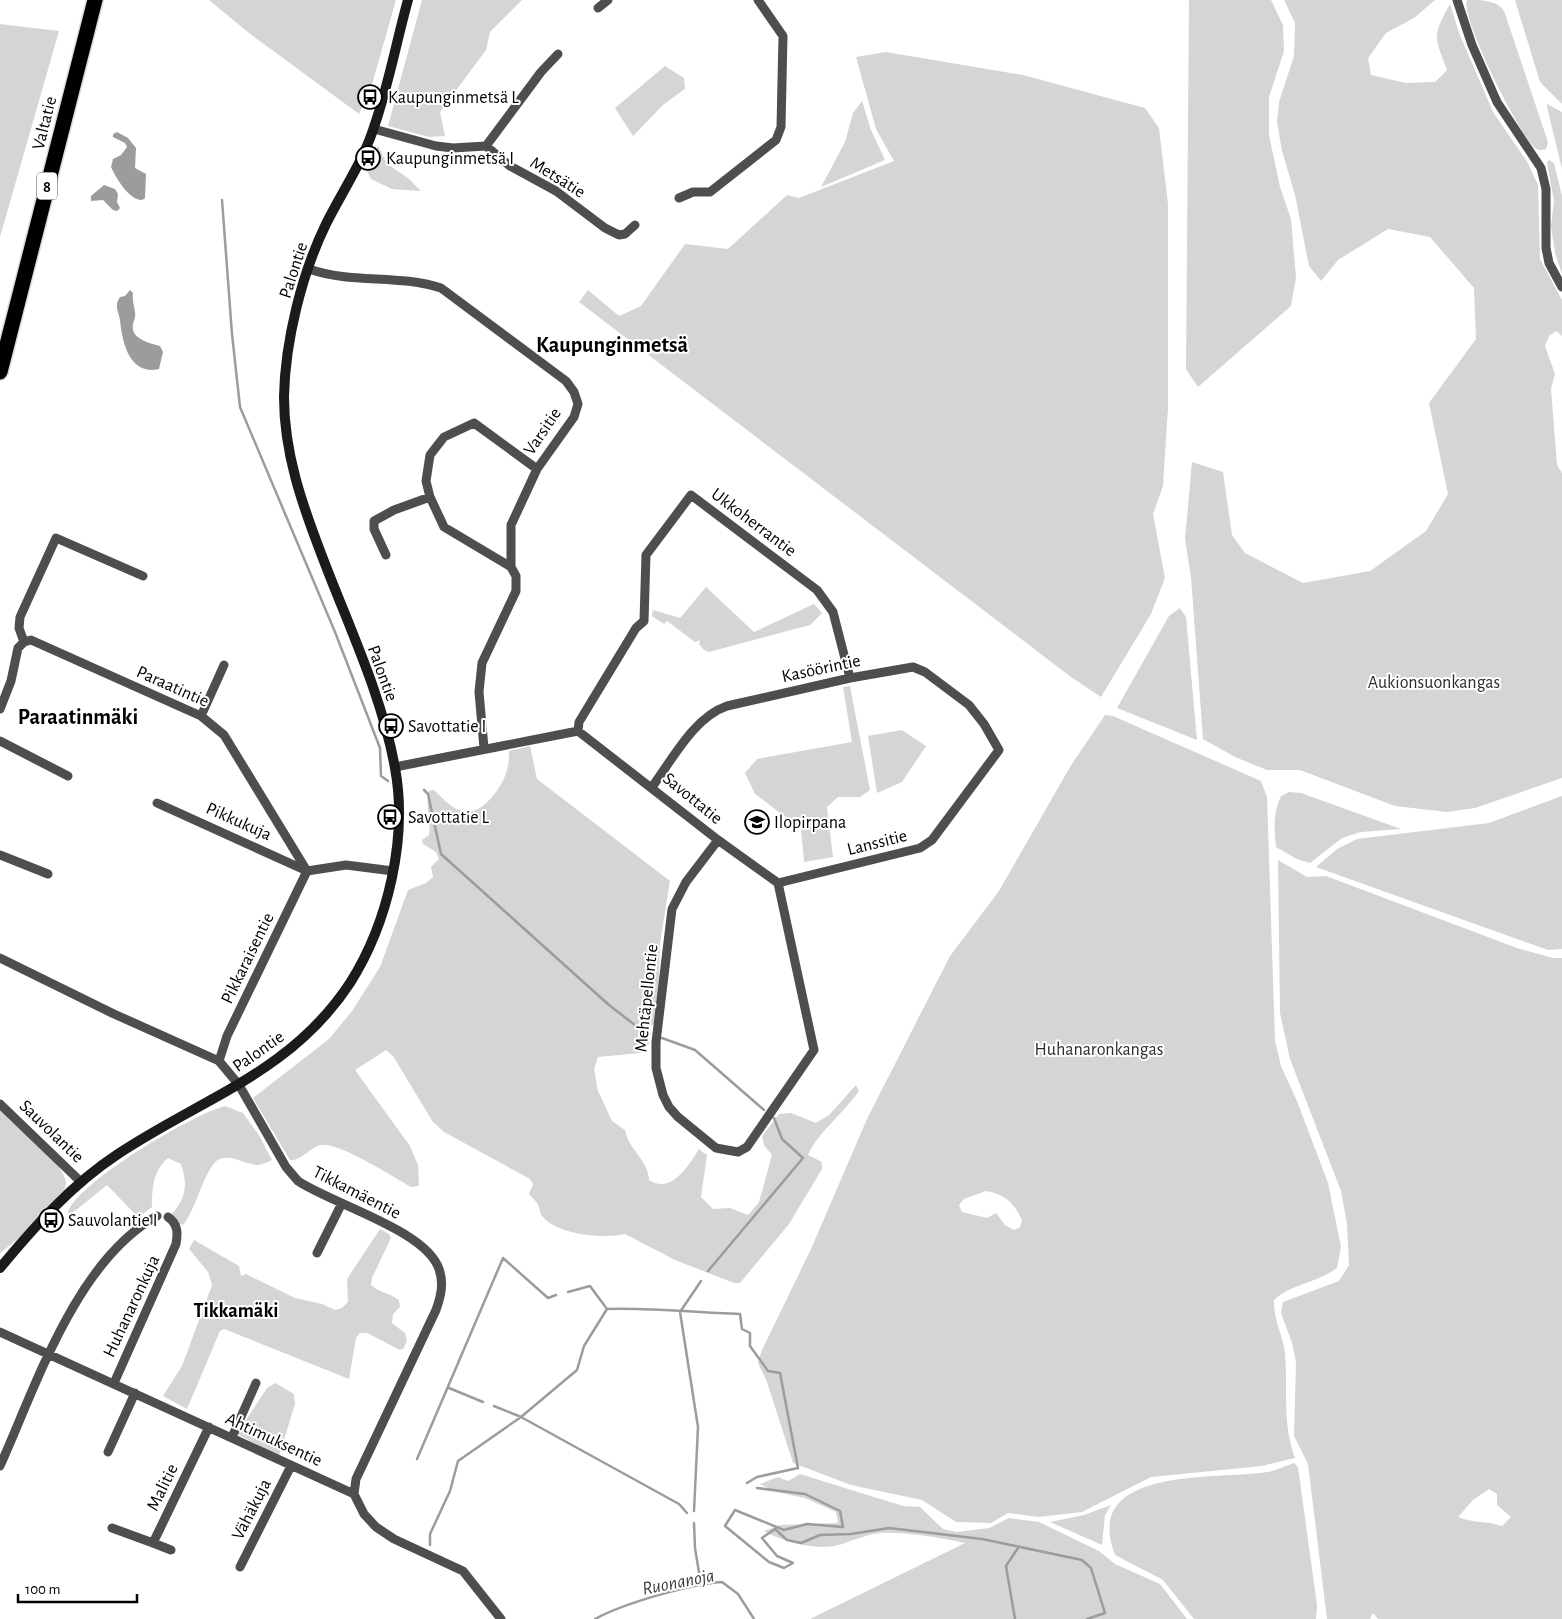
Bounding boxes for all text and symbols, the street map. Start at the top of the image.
bus stop icon: Kaupunginmetsä L [357,84,383,110]
place label: Kaupunginmetsä L [388,89,519,107]
street label: Valtatie [30,95,60,152]
bus stop icon: Kaupunginmetsä I [355,145,381,171]
place label: Kaupunginmetsä I [386,150,514,168]
street label: Metsätie [527,154,588,202]
road number: 8 [37,172,57,200]
street label: Palontie [276,240,311,301]
district label: Kaupunginmetsä [536,334,688,356]
street label: Varsitie [521,405,565,458]
street label: Ukkoherrantie [708,485,799,560]
street label: Palontie [364,643,400,704]
street label: Kasöörintie [780,652,862,686]
street label: Paraatintie [134,663,211,711]
park label: Aukionsuonkangas [1368,674,1500,692]
district label: Paraatinmäki [18,706,138,728]
bus stop icon: Savottatie I [378,713,404,739]
place label: Savottatie I [408,718,486,736]
street label: Savottatie [659,770,725,828]
street label: Pikkukuja [203,799,274,844]
bus stop icon: Savottatie L [377,804,403,830]
place label: Savottatie L [408,809,490,827]
school or university icon: Ilopirpana [744,809,770,835]
place label: Ilopirpana [774,814,846,832]
street label: Lanssitie [845,827,909,859]
street label: Pikkaraisentie [218,910,278,1007]
street label: Mehtäpellontie [632,943,662,1053]
street label: Palontie [230,1028,287,1076]
park label: Huhanaronkangas [1035,1041,1163,1059]
street label: Sauvolantie [16,1097,87,1167]
street label: Tikkamäentie [310,1163,403,1223]
bus stop icon: Sauvolantie I [38,1207,64,1233]
place label: Sauvolantie I [68,1212,158,1230]
street label: Huhanaronkuja [100,1253,163,1360]
district label: Tikkamäki [193,1301,279,1321]
street label: Ahtimuksentie [223,1410,325,1470]
street label: Malitie [144,1461,182,1514]
street label: Vähäkuja [229,1476,275,1543]
water label: Ruonanoja [641,1566,716,1599]
scale bar [18,1572,136,1604]
text: 100 m [25,1582,60,1597]

